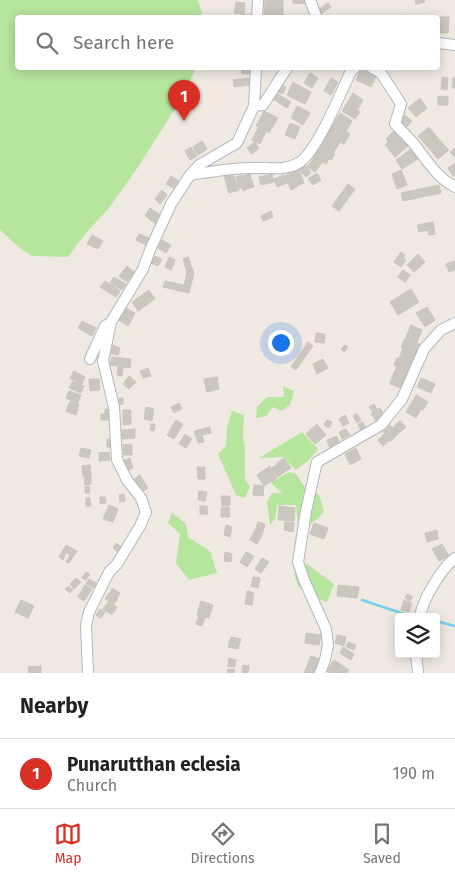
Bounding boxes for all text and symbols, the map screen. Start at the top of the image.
search box [15,15,440,70]
icon: search [33,29,61,57]
text: Search here [73,31,174,54]
pin: 1 [168,80,200,121]
your location [268,330,294,356]
map controls [395,613,440,658]
button: layers [395,613,440,658]
text: Nearby [20,693,88,719]
text: Punarutthan eclesia [67,753,241,776]
text: 1 [32,764,40,783]
text: 190 m [393,764,435,783]
text: Church [67,776,117,795]
tab: Map [54,820,82,867]
tab: Directions [190,820,255,867]
tab: Saved [363,820,401,867]

